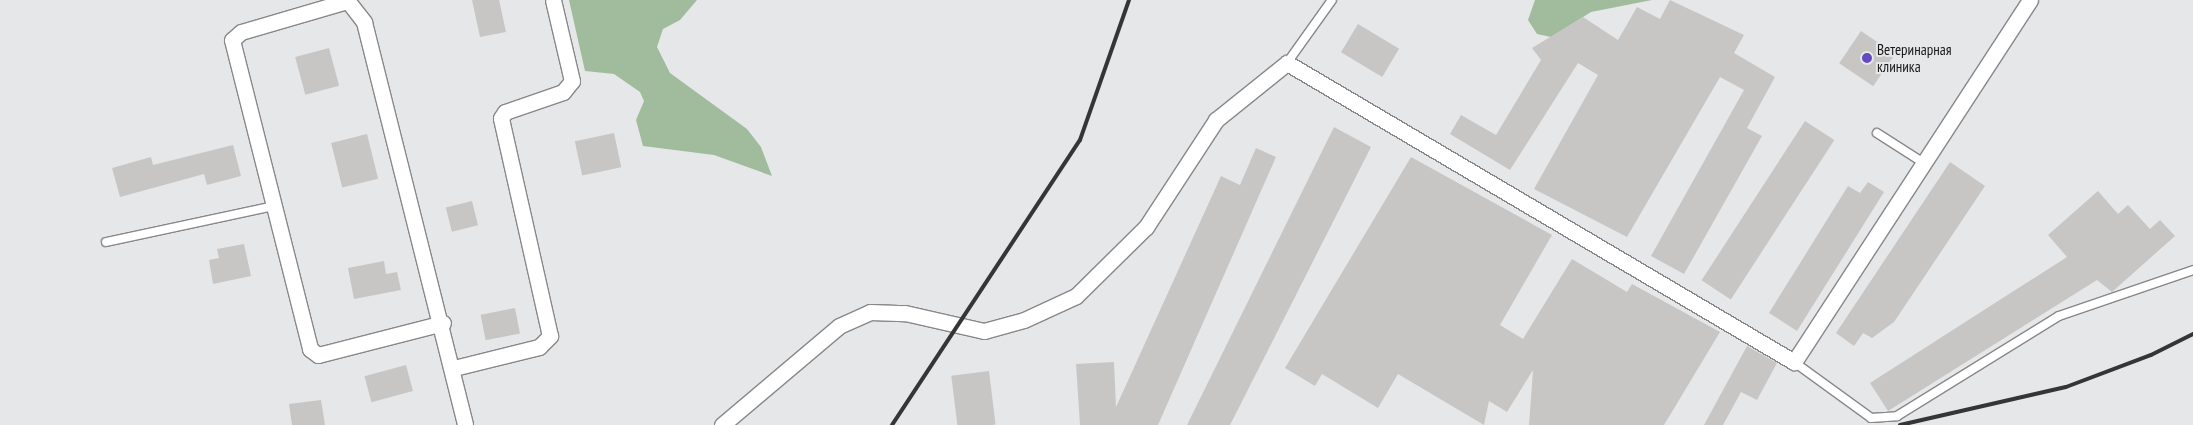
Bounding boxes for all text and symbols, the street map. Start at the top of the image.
place label: Ветеринарная клиника [1877,40,1952,75]
marker: Ветеринарная клиника [1861,52,1873,64]

